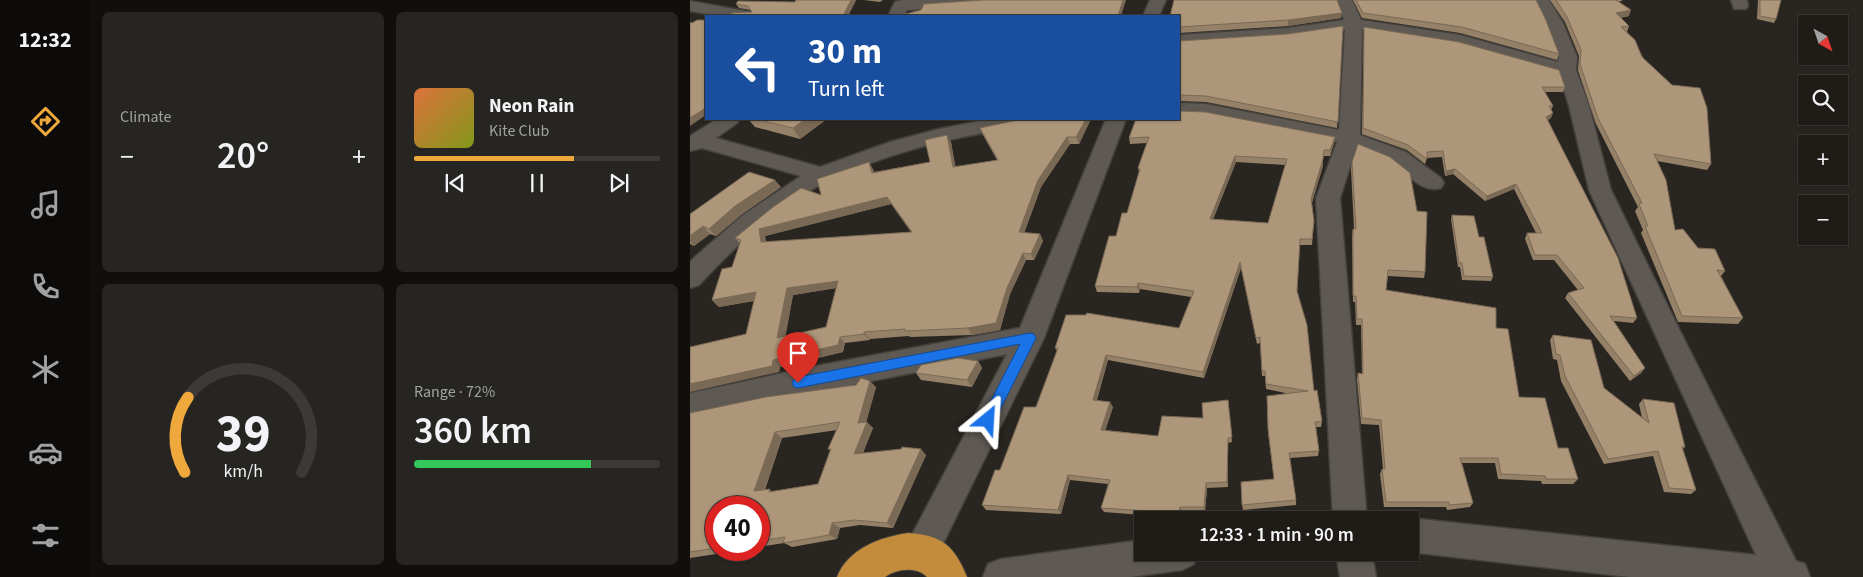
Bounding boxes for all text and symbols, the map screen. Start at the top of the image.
north arrow [1798,15,1848,65]
map controls [1798,15,1848,245]
text: 12:32 [18,24,72,56]
text: 30 m [808,27,882,77]
icon: left [725,35,790,100]
text: Turn left [808,73,884,105]
button: search [1798,75,1848,125]
text: Neon Rain [489,93,574,120]
icon: directions [28,104,63,139]
text: Climate [120,106,171,128]
text: Kite Club [489,120,549,142]
text: 20° [217,129,269,183]
button: + [1798,135,1848,185]
text: − [120,137,134,177]
text: + [352,137,366,177]
icon: previous [441,169,469,197]
icon: pause [523,169,551,197]
icon: next [605,169,633,197]
icon: music [28,187,63,222]
button: − [1798,195,1848,245]
icon: phone [28,269,63,304]
pin [777,332,819,383]
icon: arrive [784,339,812,367]
icon: climate [28,352,63,387]
text: Range · 72% [414,381,495,403]
position arrow [961,393,1013,445]
text: 39 [216,398,270,472]
text: 360 km [414,404,532,458]
icon: car [28,435,63,470]
text: km/h [223,459,263,484]
speed limit sign: 40 [705,496,770,561]
icon: filters [28,518,63,553]
text: 12:33 · 1 min · 90 m [1199,522,1354,549]

